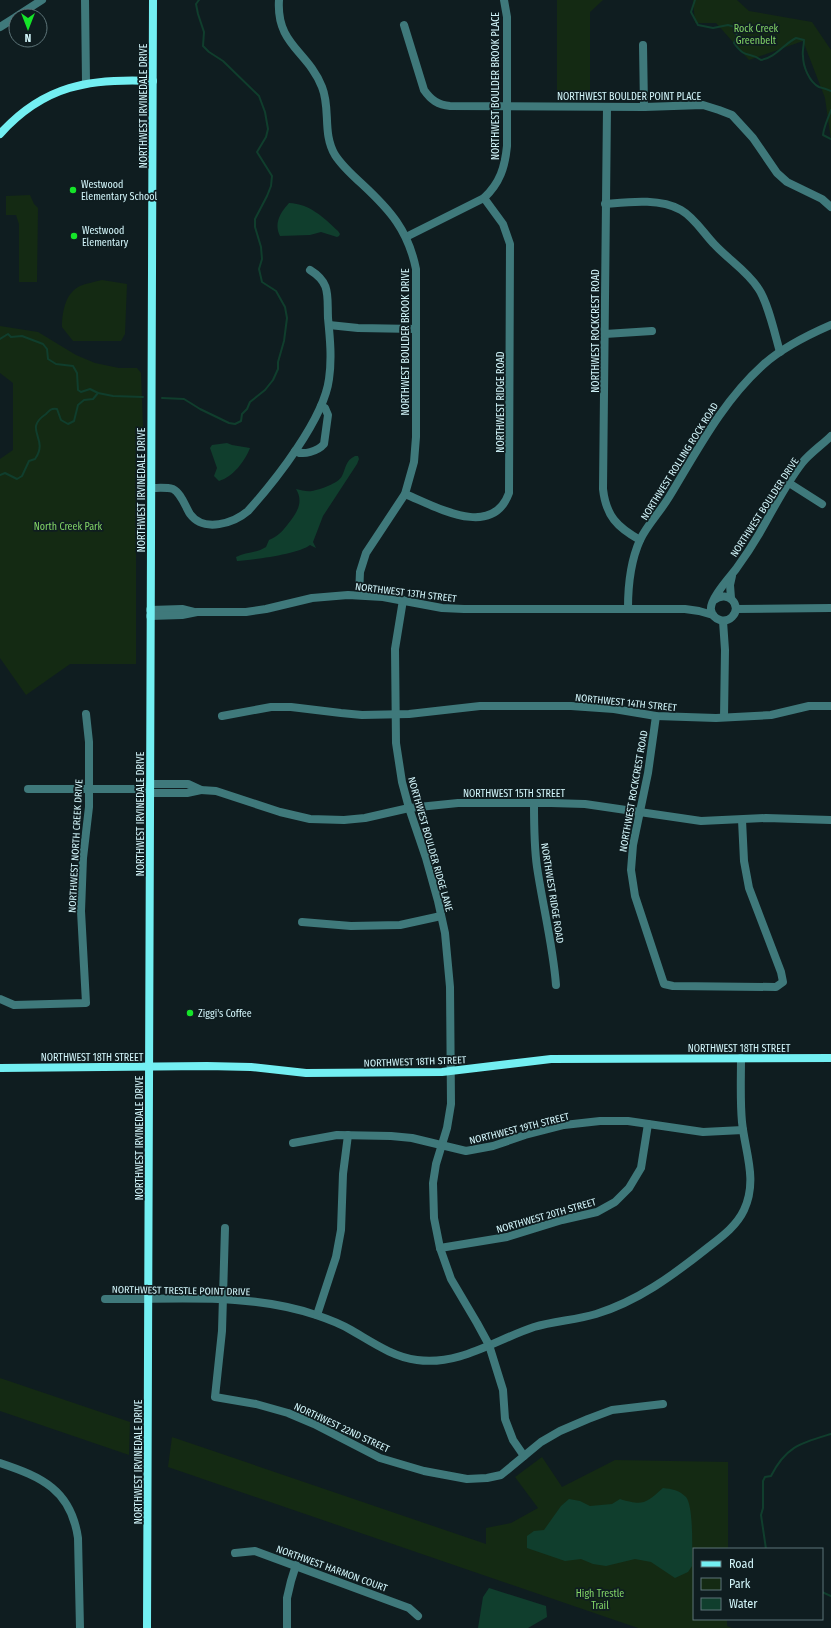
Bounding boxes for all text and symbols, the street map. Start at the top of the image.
north arrow [8,8,48,48]
street label: NORTHWEST BOULDER BROOK PLACE [490,12,502,160]
park label: Rock Creek Greenbelt [734,23,779,47]
text: N [25,31,31,44]
street label: NORTHWEST IRVINEDALE DRIVE [138,43,150,168]
street label: NORTHWEST BOULDER POINT PLACE [557,91,701,103]
place label: Westwood Elementary School [81,179,157,203]
marker: Westwood Elementary School [68,185,78,195]
place label: Westwood Elementary [82,225,129,249]
marker: Westwood Elementary [69,231,79,241]
street label: NORTHWEST BOULDER BROOK DRIVE [400,268,412,416]
street label: NORTHWEST ROCKCREST ROAD [590,269,602,393]
street label: NORTHWEST RIDGE ROAD [495,351,507,453]
street label: NORTHWEST ROLLING ROCK ROAD [639,400,721,523]
street label: NORTHWEST IRVINEDALE DRIVE [136,427,148,552]
street label: NORTHWEST BOULDER DRIVE [728,455,802,560]
park label: North Creek Park [34,521,103,533]
street label: NORTHWEST 13TH STREET [354,581,458,605]
street label: NORTHWEST 14TH STREET [574,692,678,714]
street label: NORTHWEST ROCKCREST ROAD [617,729,651,853]
street label: NORTHWEST IRVINEDALE DRIVE [135,751,147,876]
street label: NORTHWEST BOULDER RIDGE LANE [405,776,455,913]
street label: NORTHWEST NORTH CREEK DRIVE [67,779,86,913]
street label: NORTHWEST 15TH STREET [463,788,565,800]
street label: NORTHWEST RIDGE ROAD [538,842,566,944]
marker: Ziggi's Coffee [185,1008,195,1018]
place label: Ziggi's Coffee [198,1008,252,1020]
street label: NORTHWEST 18TH STREET [688,1043,791,1055]
street label: NORTHWEST 18TH STREET [41,1052,144,1064]
street label: NORTHWEST 18TH STREET [364,1054,467,1070]
street label: NORTHWEST IRVINEDALE DRIVE [134,1075,146,1200]
street label: NORTHWEST 19TH STREET [468,1111,571,1147]
street label: NORTHWEST 20TH STREET [495,1196,598,1236]
street label: NORTHWEST TRESTLE POINT DRIVE [112,1284,251,1298]
street label: NORTHWEST IRVINEDALE DRIVE [133,1399,145,1524]
street label: NORTHWEST 22ND STREET [292,1400,392,1455]
street label: NORTHWEST HARMON COURT [274,1543,389,1595]
legend [693,1548,823,1620]
text: Road [729,1557,754,1571]
text: Park [729,1577,751,1591]
park label: High Trestle Trail [576,1588,624,1612]
text: Water [729,1597,758,1611]

